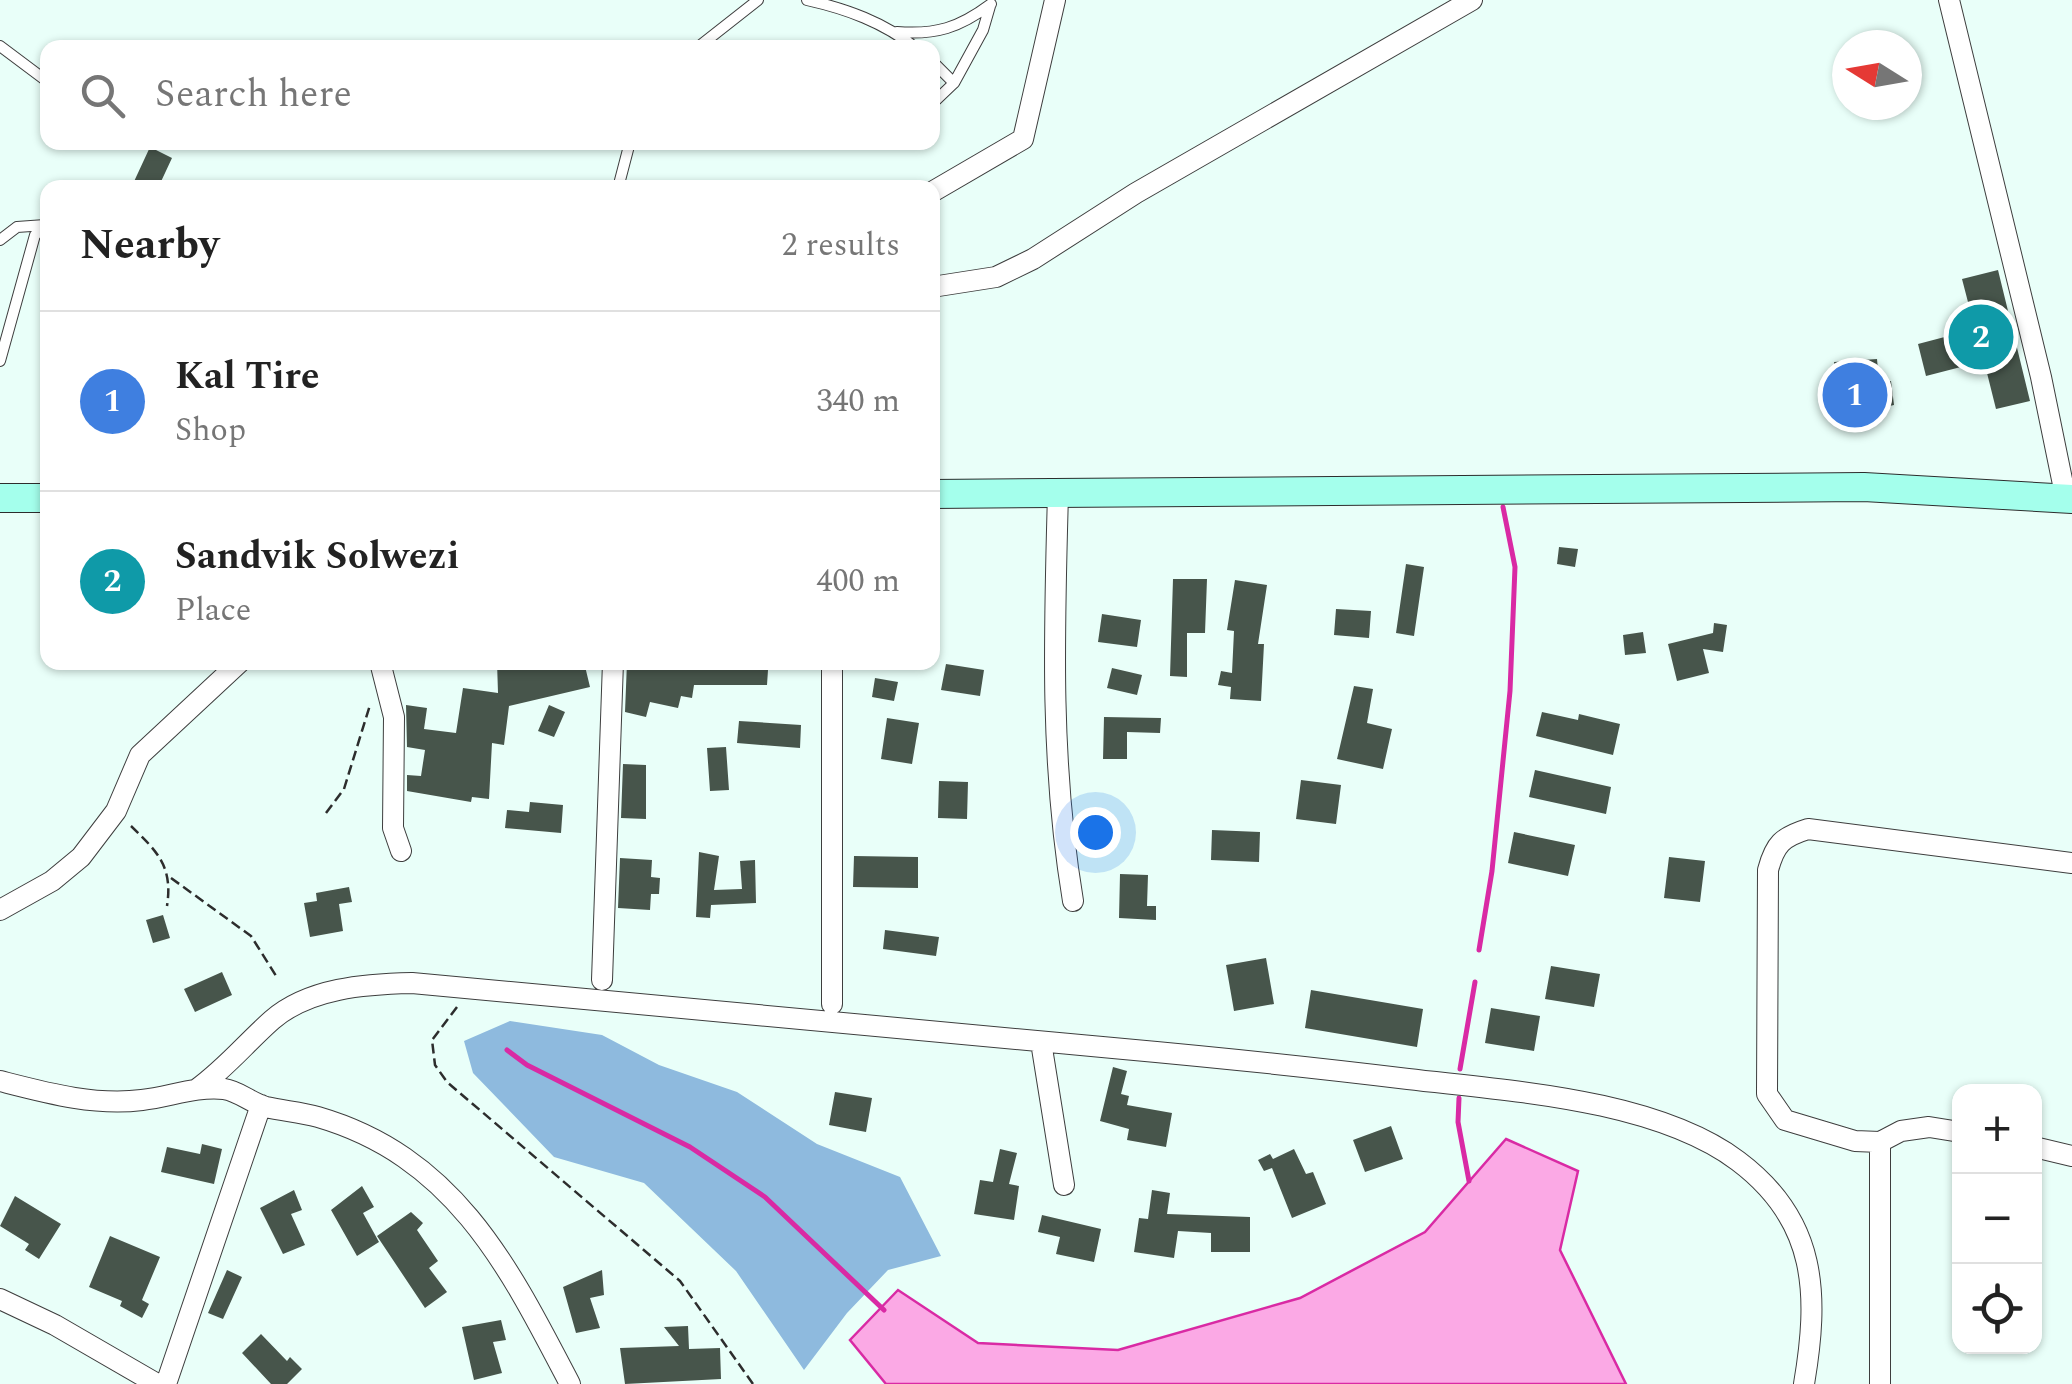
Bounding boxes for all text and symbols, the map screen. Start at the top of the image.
north arrow [1832,30,1922,120]
search box [40,40,940,150]
text: Search here [155,66,352,124]
icon: search [75,68,130,123]
text: Nearby [80,214,219,277]
text: 2 results [781,221,900,270]
pin: 2 [1948,300,2014,374]
text: Kal Tire [175,348,320,406]
pin: 1 [1822,358,1888,432]
text: 1 [104,377,121,426]
text: 340 m [816,377,900,426]
text: Shop [175,406,246,455]
text: Sandvik Solwezi [175,528,459,586]
text: 2 [104,557,121,606]
text: 400 m [816,557,900,606]
text: Place [175,586,251,635]
your location [1070,807,1121,858]
map controls [1952,1084,2042,1354]
button: + [1952,1084,2042,1174]
button: − [1952,1174,2042,1264]
button: locate [1952,1264,2042,1354]

